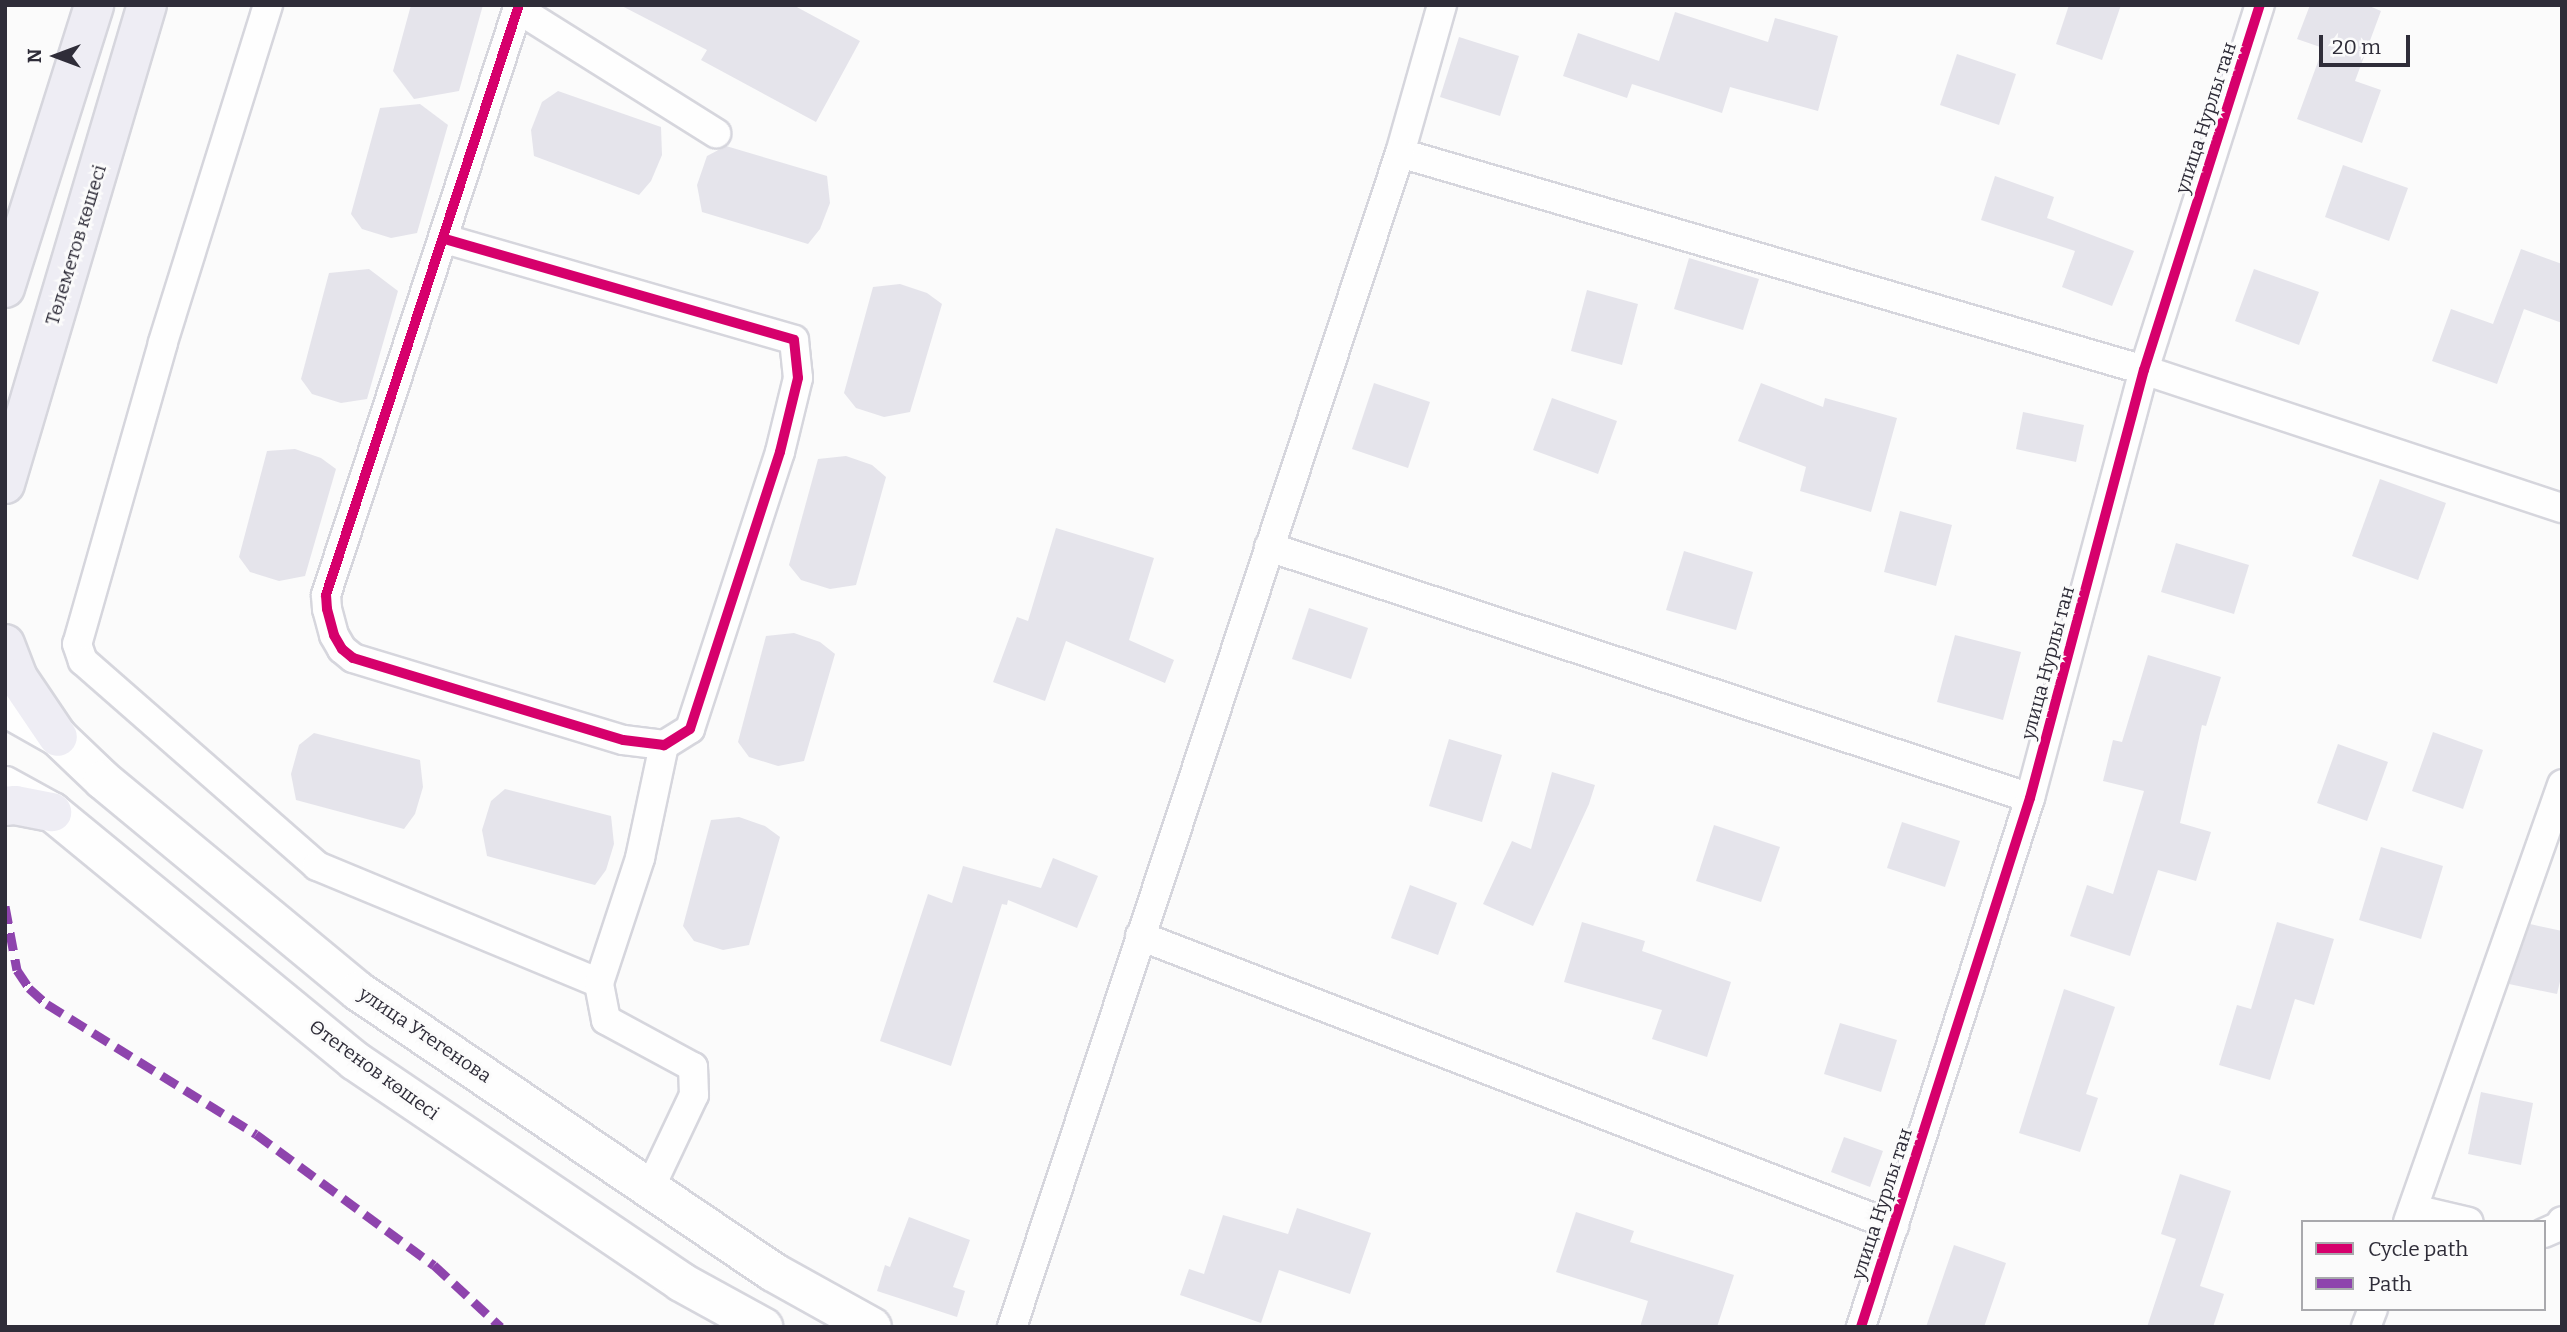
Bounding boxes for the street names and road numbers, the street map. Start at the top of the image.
street label: улица Нурлы тан [2171,39,2241,197]
street label: Төлеметов көшесі [41,162,111,328]
street label: улица Нурлы тан [2017,584,2079,742]
street label: улица Утегенова [354,982,496,1088]
street label: Өтегенов көшесі [305,1015,443,1125]
street label: улица Нурлы тан [1847,1125,1917,1283]

